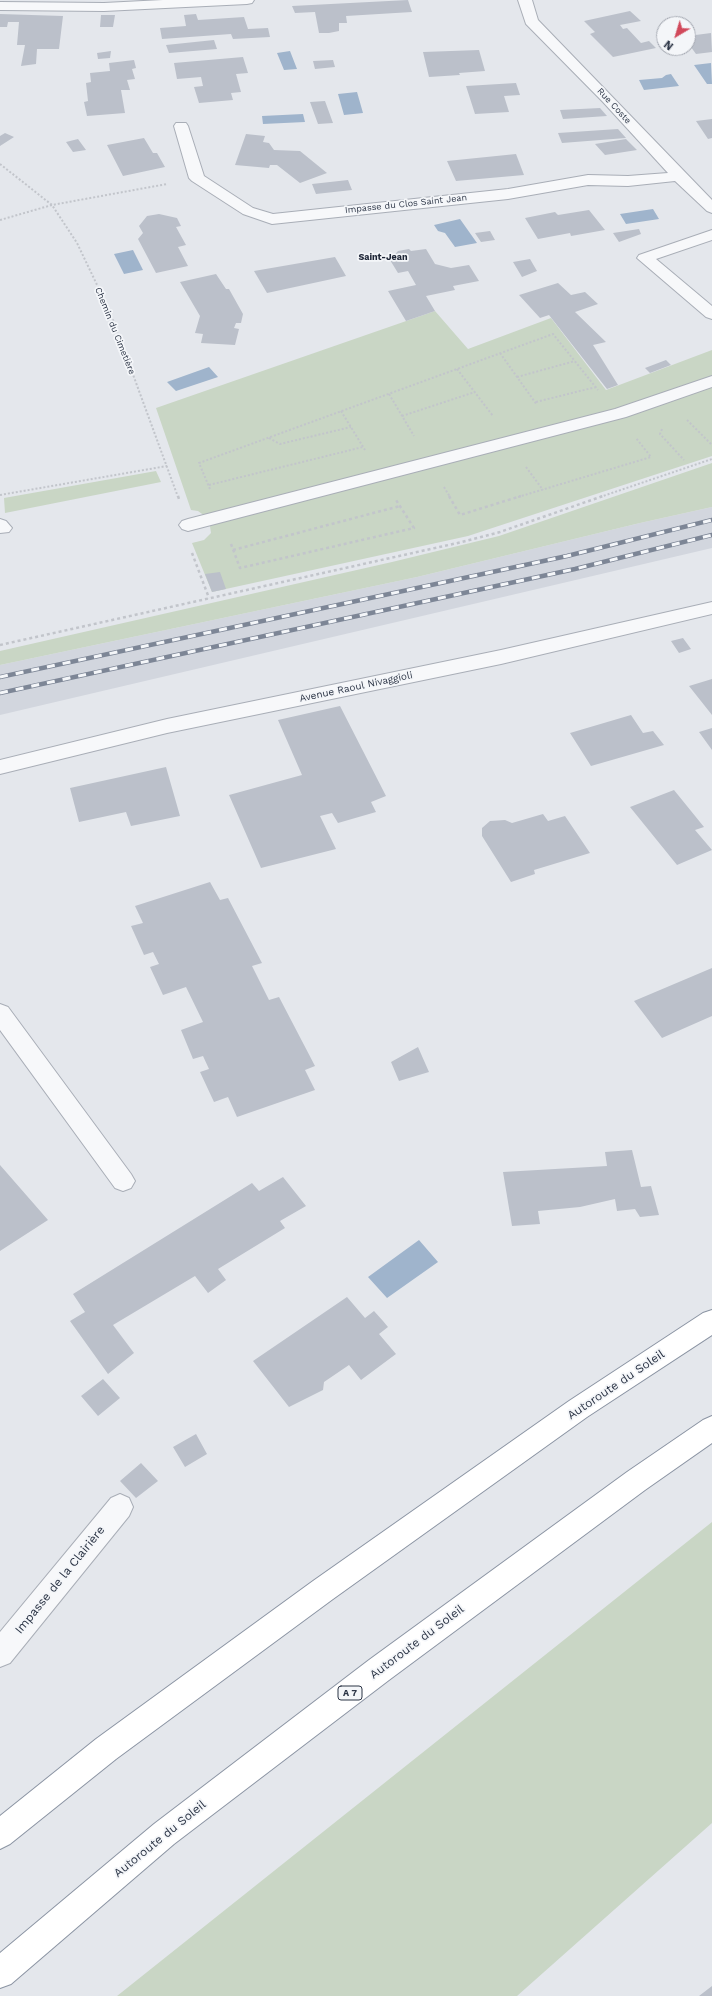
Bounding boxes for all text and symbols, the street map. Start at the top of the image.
north arrow [656,16,696,56]
text: N [662,37,676,53]
street label: Rue Coste [595,86,633,126]
street label: Impasse du Clos Saint Jean [345,192,467,216]
district label: Saint-Jean [358,252,408,262]
street label: Chemin du Cimetière [93,286,137,376]
street label: Avenue Raoul Nivaggioli [298,669,414,705]
street label: Autoroute du Soleil [565,1347,667,1423]
street label: Impasse de la Clairière [12,1523,108,1637]
street label: Autoroute du Soleil [367,1602,467,1682]
road number: A 7 [338,1686,362,1700]
street label: Autoroute du Soleil [111,1797,209,1881]

